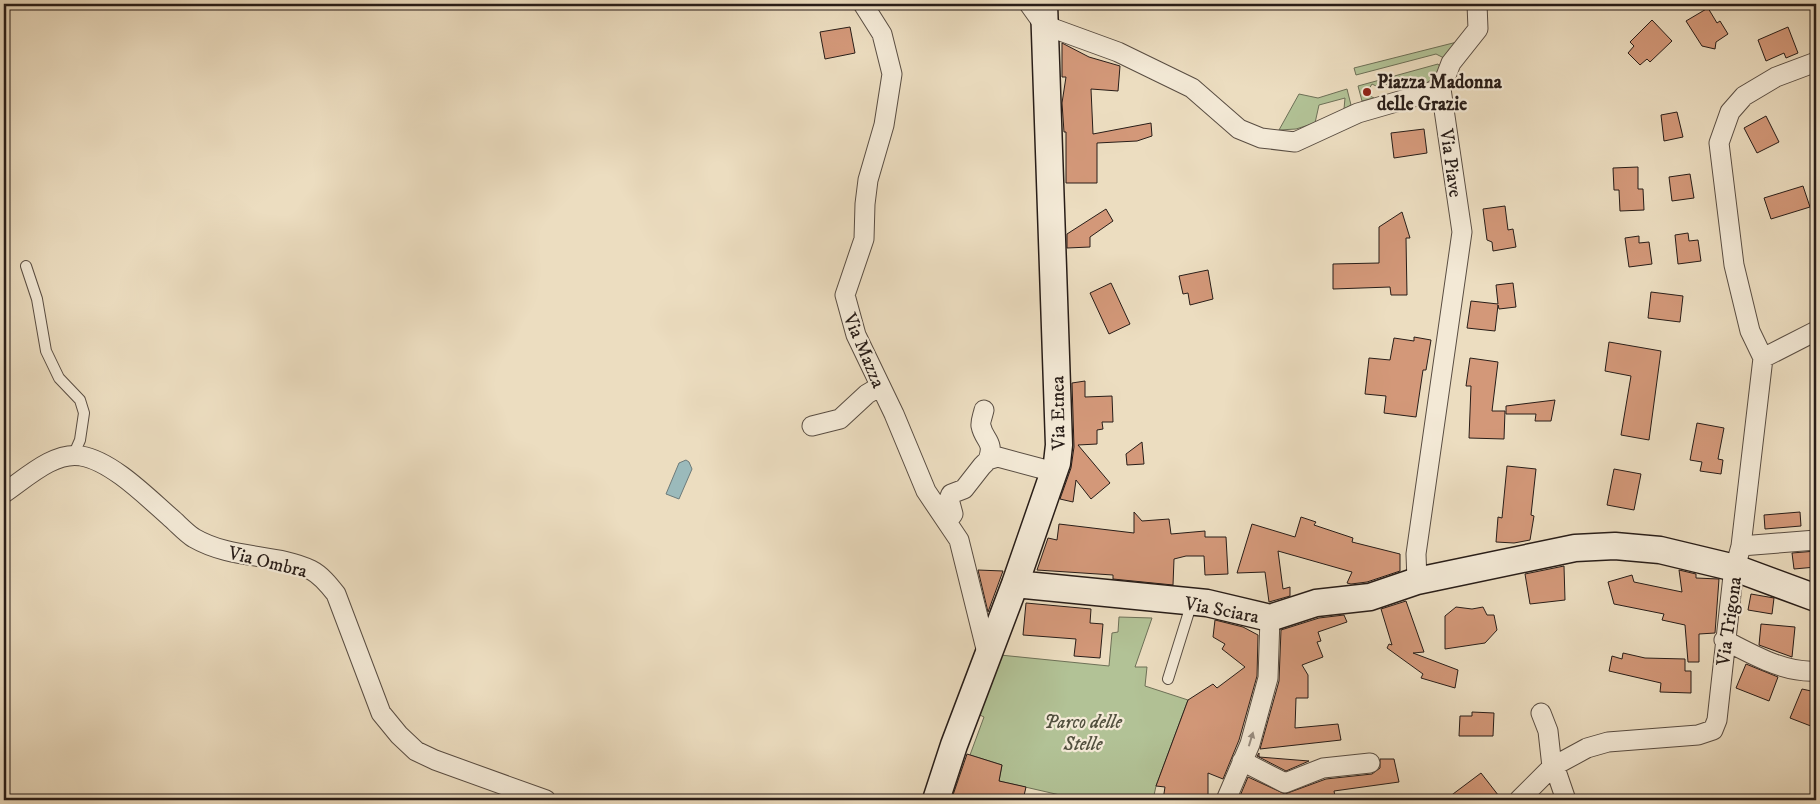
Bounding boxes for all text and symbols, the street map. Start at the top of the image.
place label: Piazza Madonna delle Grazie [1377,71,1503,116]
marker: Piazza Madonna delle Grazie [1361,86,1373,98]
street label: Via Piave [1434,126,1467,199]
street label: Via Mazza [837,309,890,391]
street label: Via Etnea [1046,376,1071,451]
street label: Via Ombra [225,541,310,583]
street label: Via Trigona [1712,575,1747,668]
street label: Via Sciara [1182,592,1261,629]
park label: Parco delle Stelle [1044,711,1123,756]
one-way arrow [1247,731,1255,746]

